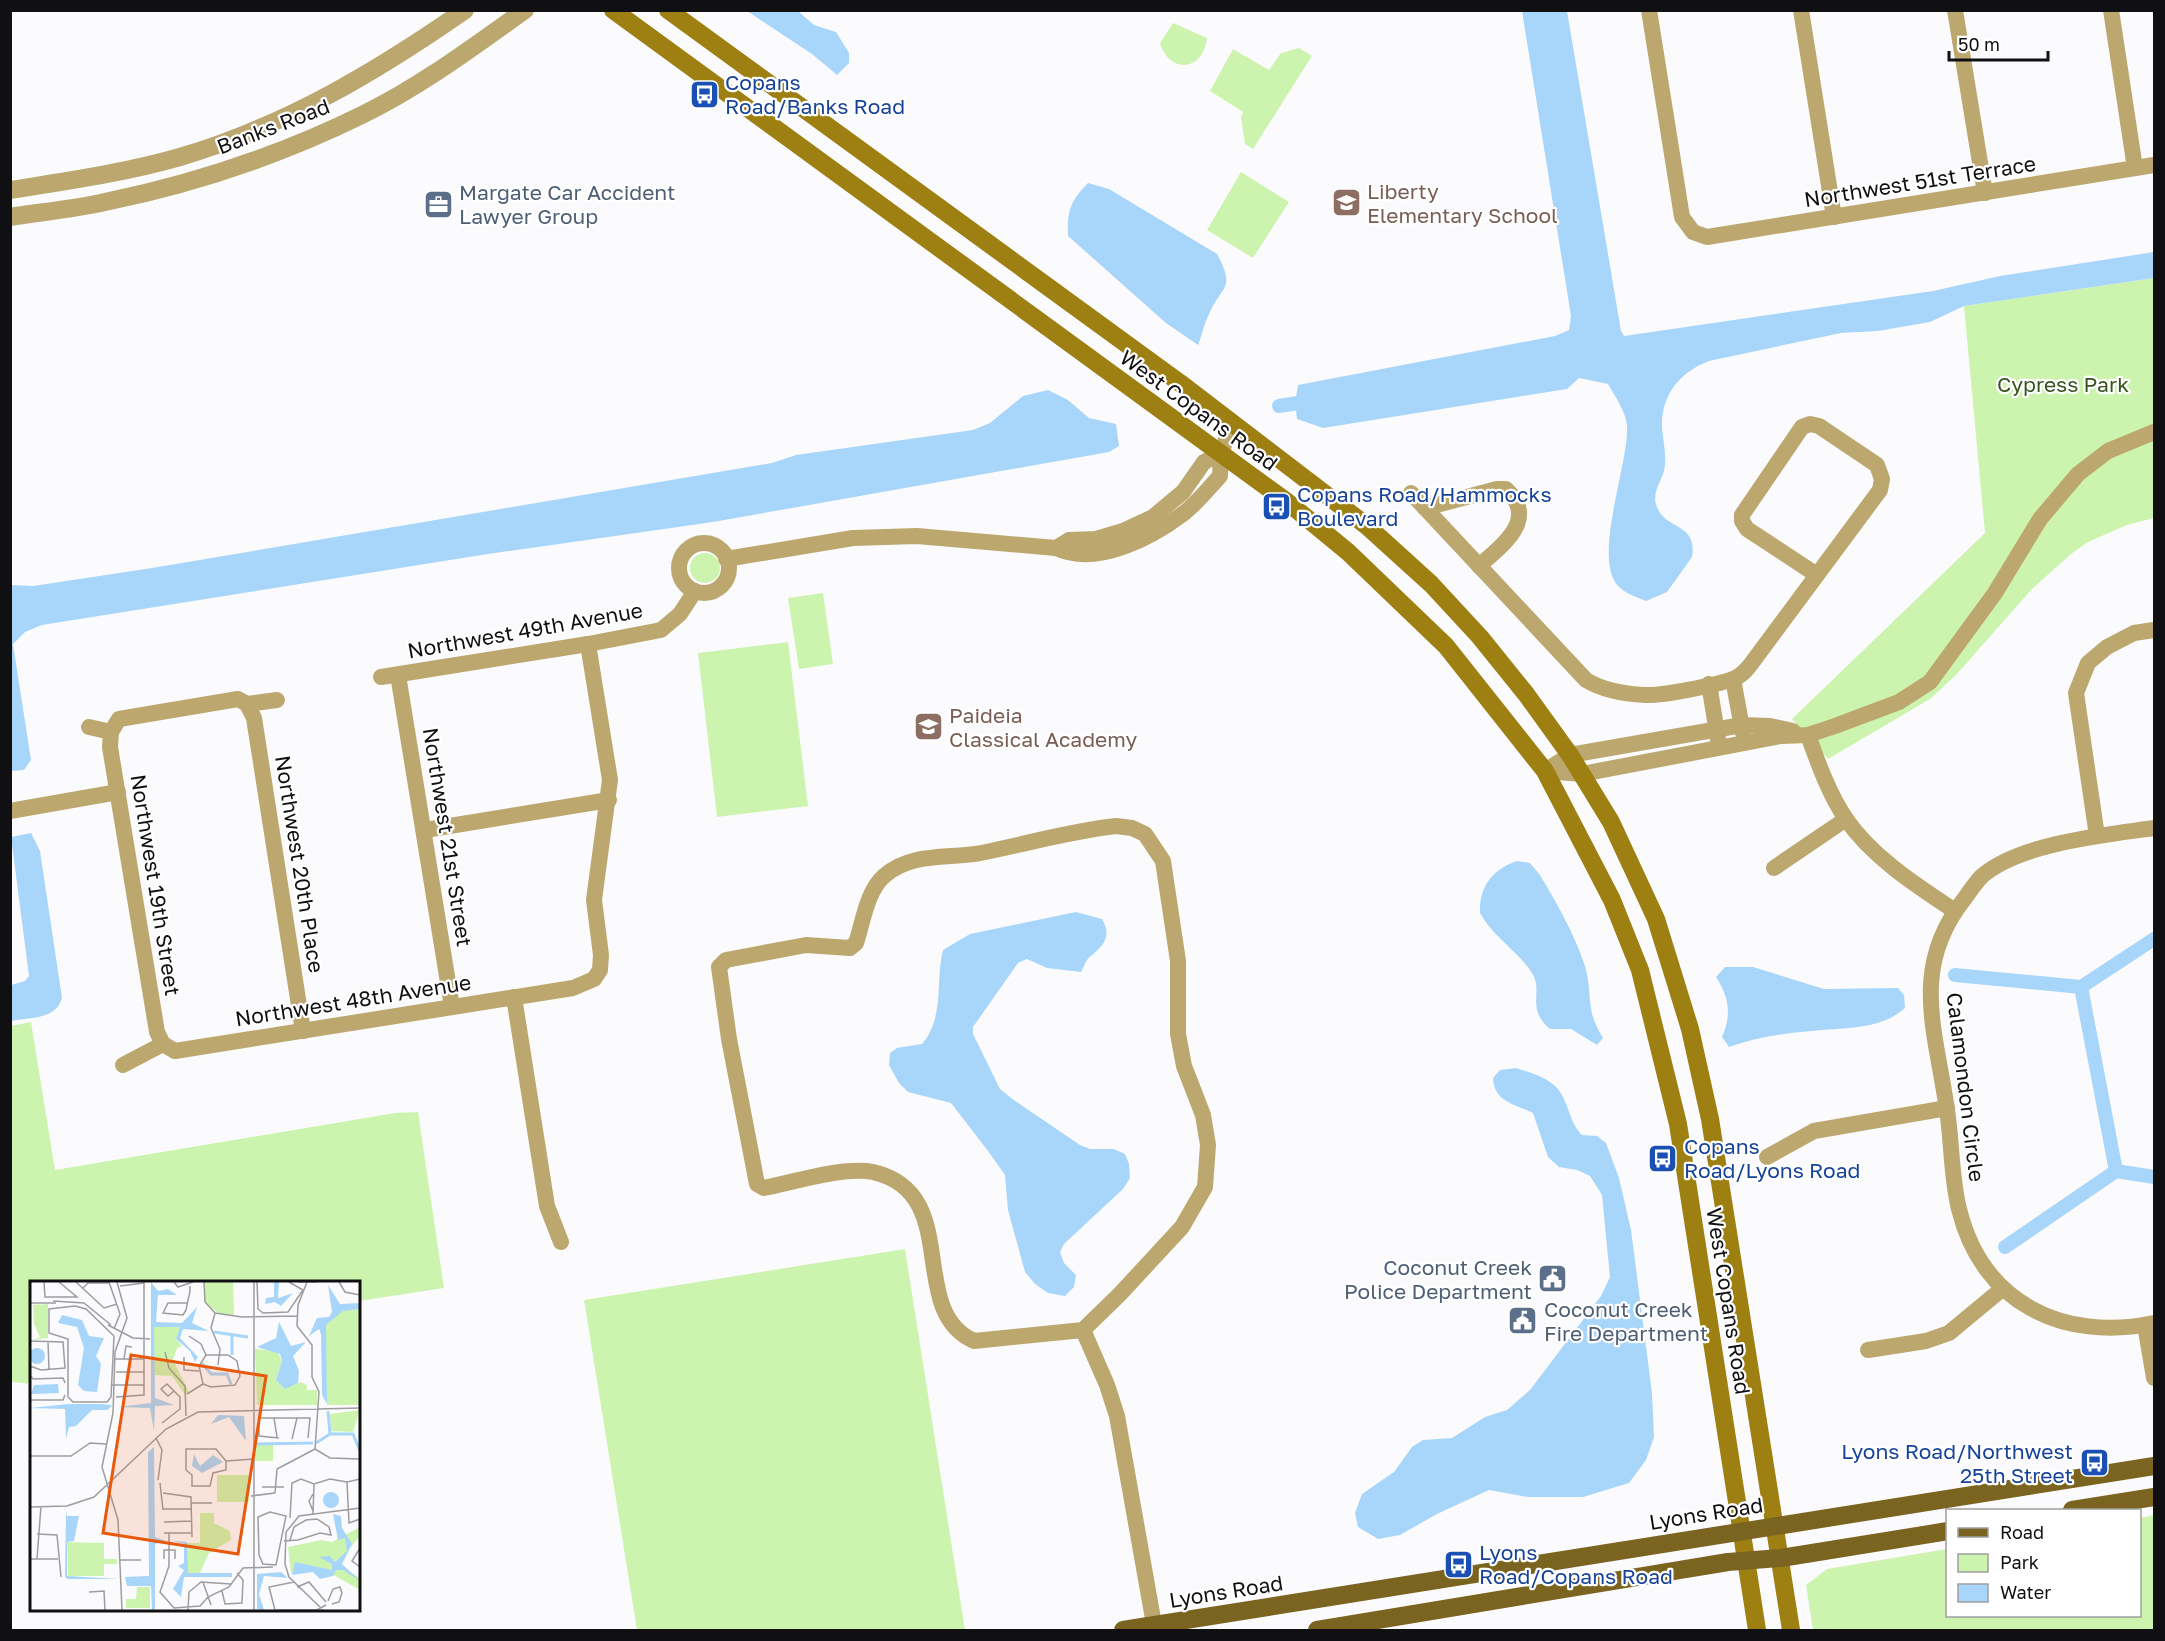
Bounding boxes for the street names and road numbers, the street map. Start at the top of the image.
street label: Banks Road [213,93,333,159]
street label: Northwest 51st Terrace [1802,150,2038,212]
street label: West Copans Road [1115,344,1283,476]
street label: Northwest 49th Avenue [405,597,645,663]
street label: Northwest 21st Street [418,726,478,948]
street label: Northwest 20th Place [270,753,330,975]
street label: Northwest 19th Street [126,773,186,997]
street label: Northwest 48th Avenue [233,969,473,1031]
street label: Calamondon Circle [1941,991,1991,1183]
street label: West Copans Road [1701,1206,1757,1396]
street label: Lyons Road [1647,1491,1765,1535]
street label: Lyons Road [1167,1569,1285,1613]

